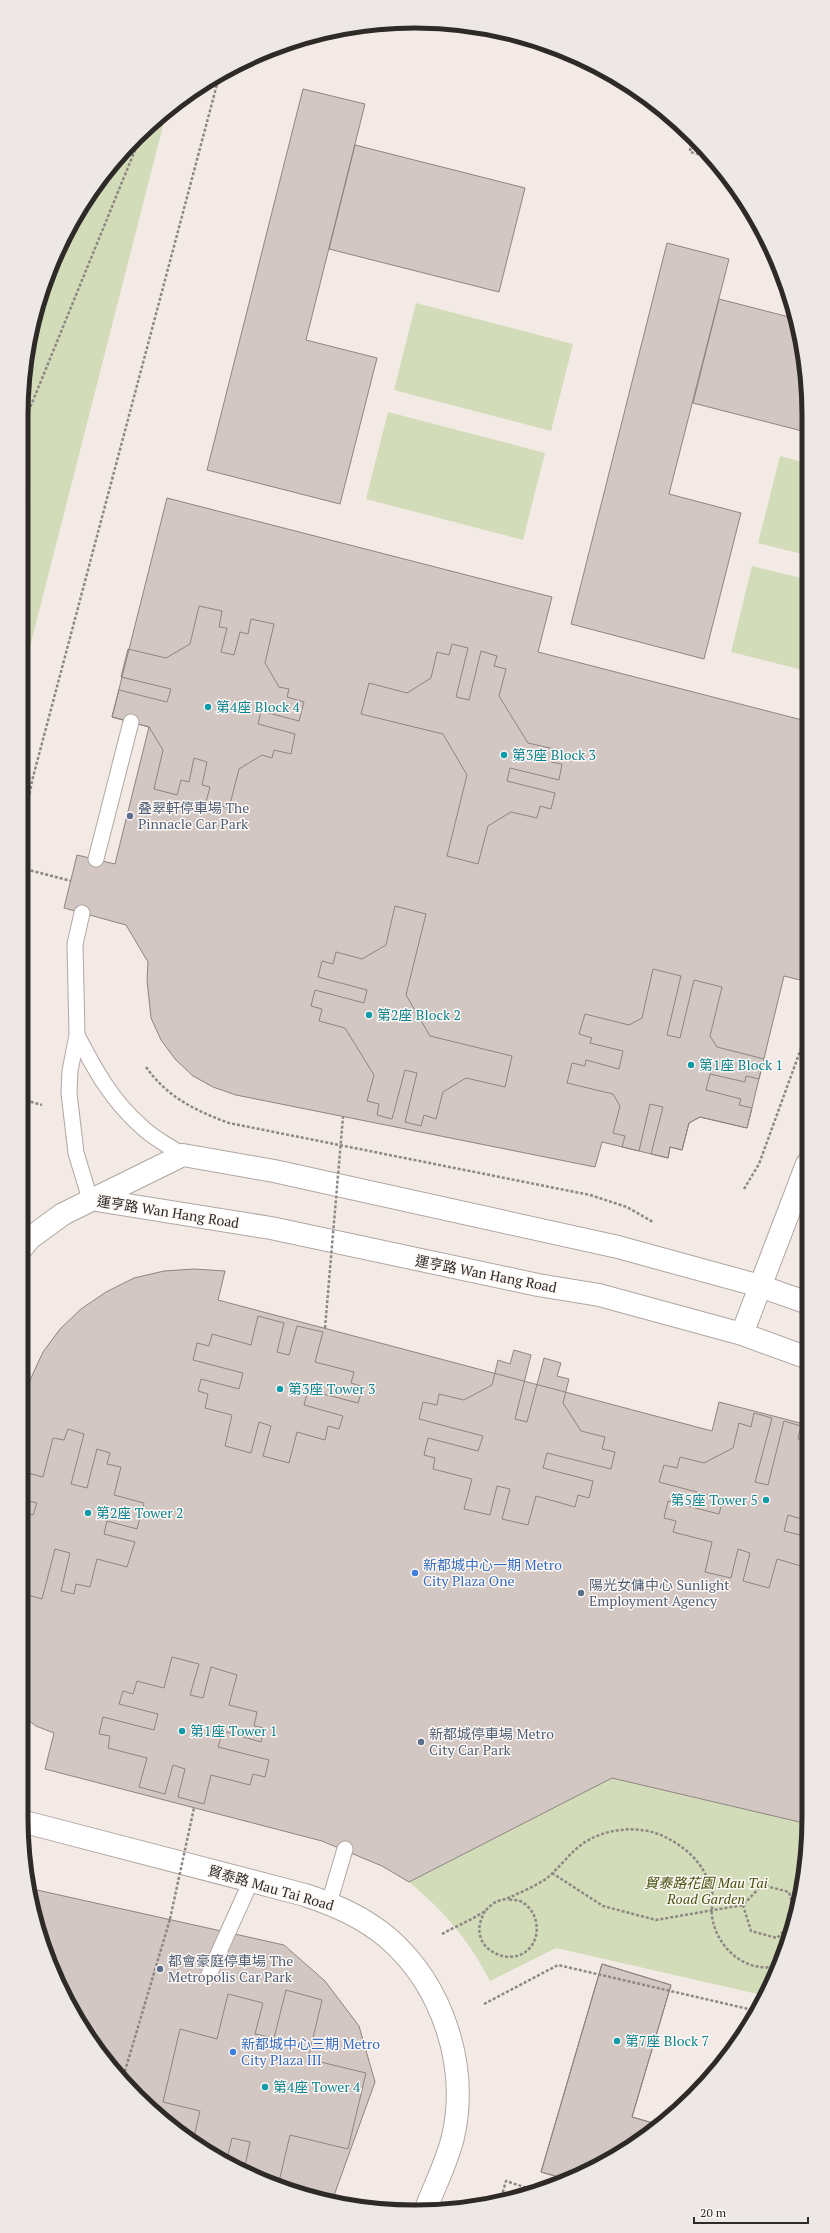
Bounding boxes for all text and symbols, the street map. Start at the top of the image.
place label: 第4座 Block 4 [216,697,301,716]
marker: 第4座 Block 4 [203,702,213,712]
place label: 第3座 Block 3 [512,745,596,764]
marker: 第3座 Block 3 [499,750,509,760]
place label: 叠翠軒停車場 The Pinnacle Car Park [138,798,249,833]
marker: 叠翠軒停車場 The Pinnacle Car Park [125,811,135,821]
place label: 第2座 Block 2 [377,1005,461,1024]
marker: 第2座 Block 2 [364,1010,374,1020]
place label: 第1座 Block 1 [699,1055,783,1074]
marker: 第1座 Block 1 [686,1060,696,1070]
street label: 運亨路 Wan Hang Road [96,1191,241,1232]
street label: 運亨路 Wan Hang Road [414,1250,559,1297]
place label: 第3座 Tower 3 [288,1379,376,1398]
marker: 第3座 Tower 3 [275,1384,285,1394]
place label: 第5座 Tower 5 [670,1490,758,1509]
marker: 第5座 Tower 5 [761,1495,771,1505]
place label: 第2座 Tower 2 [96,1503,184,1522]
marker: 第2座 Tower 2 [83,1508,93,1518]
place label: 新都城中心一期 Metro City Plaza One [423,1555,562,1590]
marker: 新都城中心一期 Metro City Plaza One [410,1568,420,1578]
place label: 陽光女傭中心 Sunlight Employment Agency [589,1575,730,1610]
marker: 陽光女傭中心 Sunlight Employment Agency [576,1588,586,1598]
place label: 第1座 Tower 1 [190,1721,278,1740]
place label: 新都城停車場 Metro City Car Park [429,1724,554,1759]
marker: 第1座 Tower 1 [177,1726,187,1736]
marker: 新都城停車場 Metro City Car Park [416,1737,426,1747]
street label: 貿泰路 Mau Tai Road [206,1860,337,1915]
park label: 貿泰路花園 Mau Tai Road Garden [644,1873,768,1908]
place label: 都會豪庭停車場 The Metropolis Car Park [168,1951,293,1986]
marker: 都會豪庭停車場 The Metropolis Car Park [155,1964,165,1974]
place label: 第7座 Block 7 [625,2031,709,2050]
place label: 新都城中心三期 Metro City Plaza III [241,2034,380,2069]
marker: 第7座 Block 7 [612,2036,622,2046]
marker: 新都城中心三期 Metro City Plaza III [228,2047,238,2057]
place label: 第4座 Tower 4 [273,2077,361,2096]
marker: 第4座 Tower 4 [260,2082,270,2092]
scale bar [694,2199,808,2225]
text: 20 m [700,2205,727,2220]

